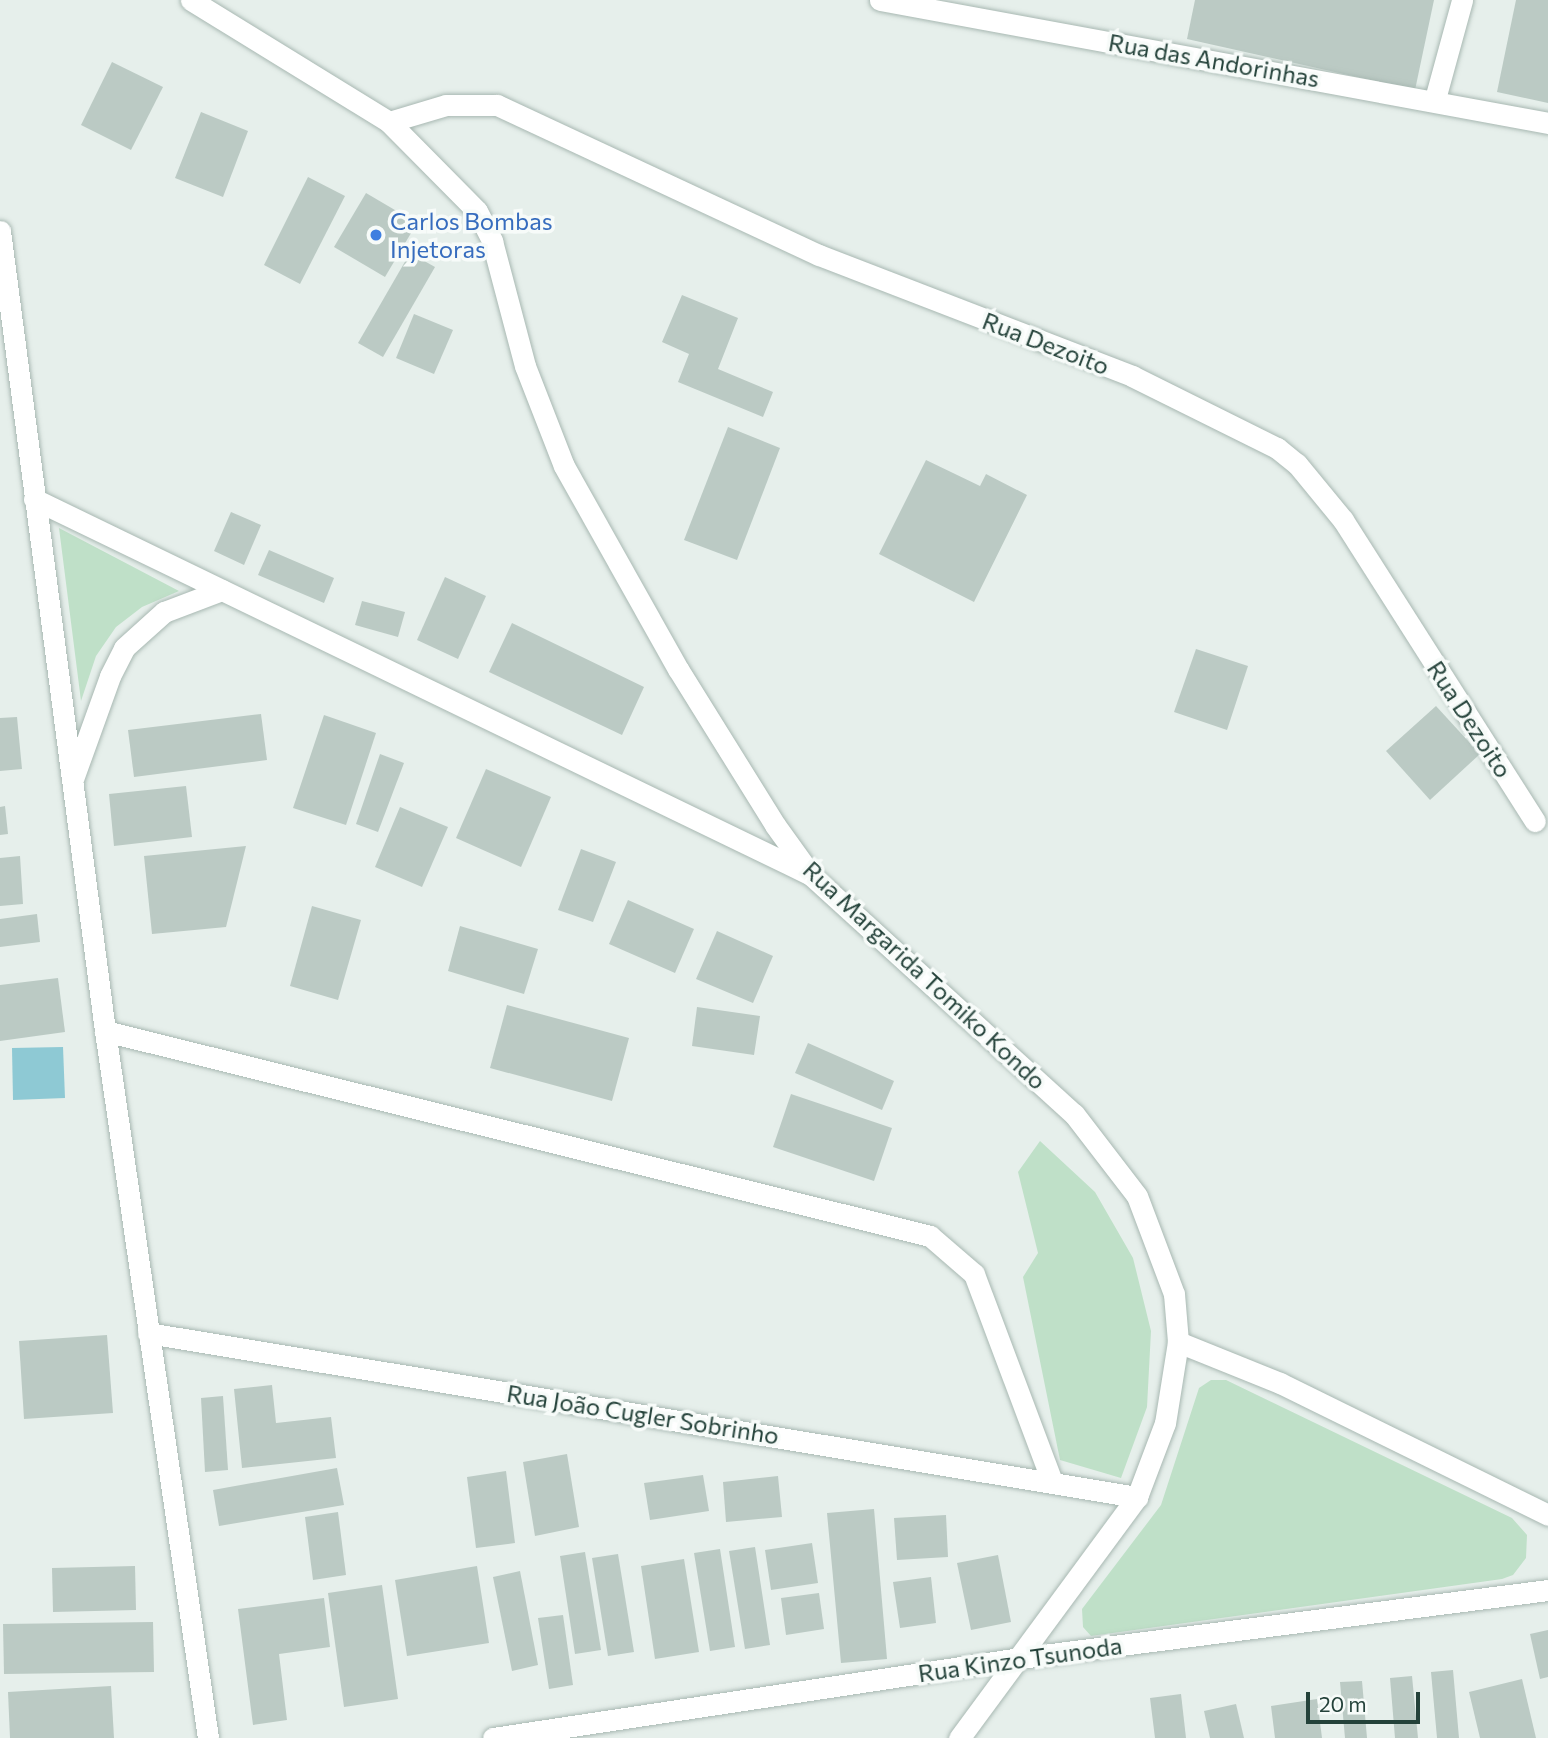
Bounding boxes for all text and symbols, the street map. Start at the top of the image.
street label: Rua das Andorinhas [1106,27,1322,93]
place label: Carlos Bombas Injetoras [390,207,553,263]
marker: Carlos Bombas Injetoras [368,227,384,243]
street label: Rua Dezoito [979,306,1113,380]
street label: Rua Dezoito [1422,655,1518,783]
street label: Rua Margarida Tomiko Kondo [798,855,1052,1095]
street label: Rua João Cugler Sobrinho [505,1378,781,1450]
street label: Rua Kinzo Tsunoda [916,1630,1124,1688]
scale bar [1310,1678,1424,1722]
text: 20 m [1319,1691,1367,1716]

